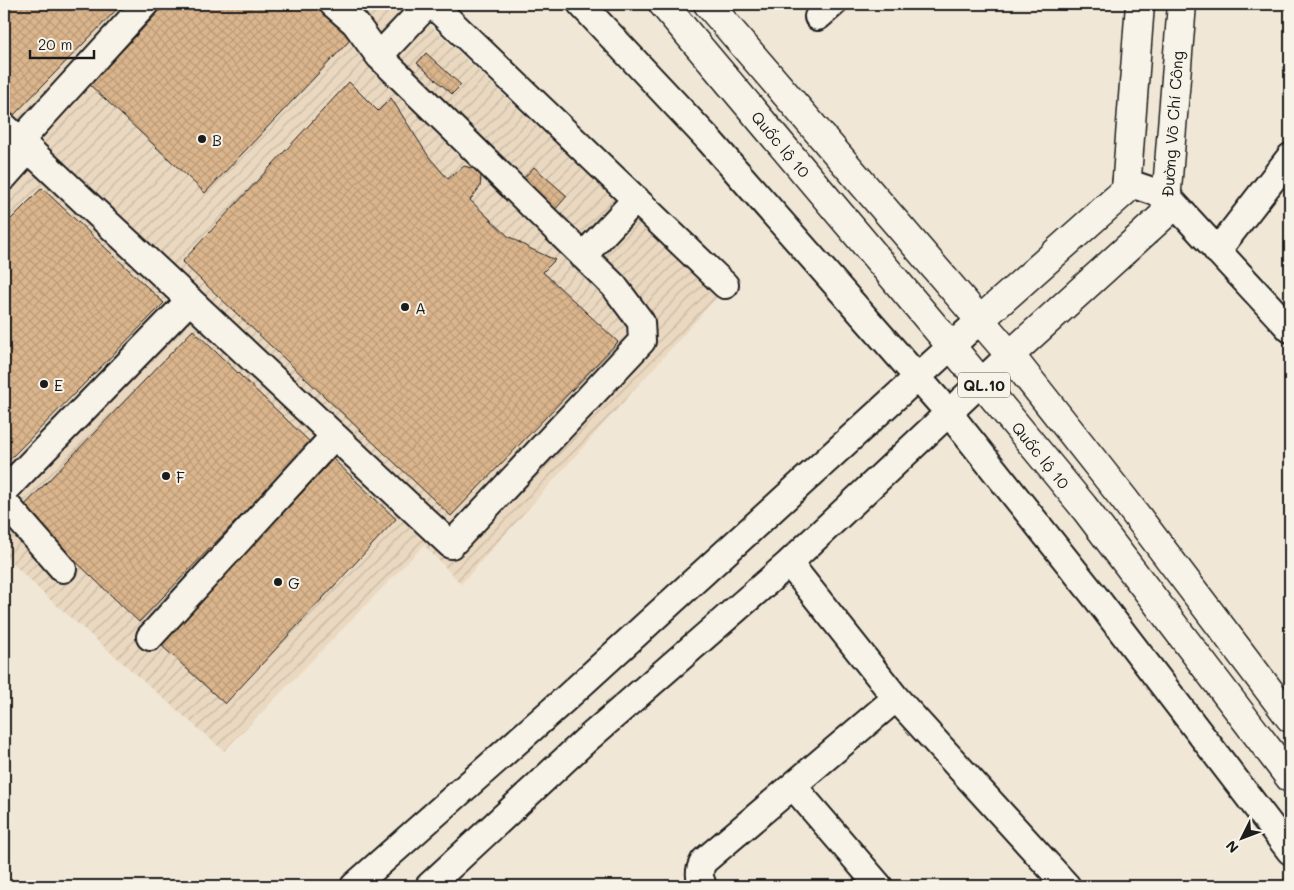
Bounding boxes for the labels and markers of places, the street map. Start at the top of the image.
place label: B [212,129,222,150]
marker: B [196,133,208,145]
place label: A [415,297,426,318]
marker: A [399,301,411,313]
place label: E [54,374,63,395]
marker: E [38,378,50,390]
place label: F [176,466,185,487]
marker: F [160,470,172,482]
place label: G [288,572,300,593]
marker: G [272,576,284,588]

